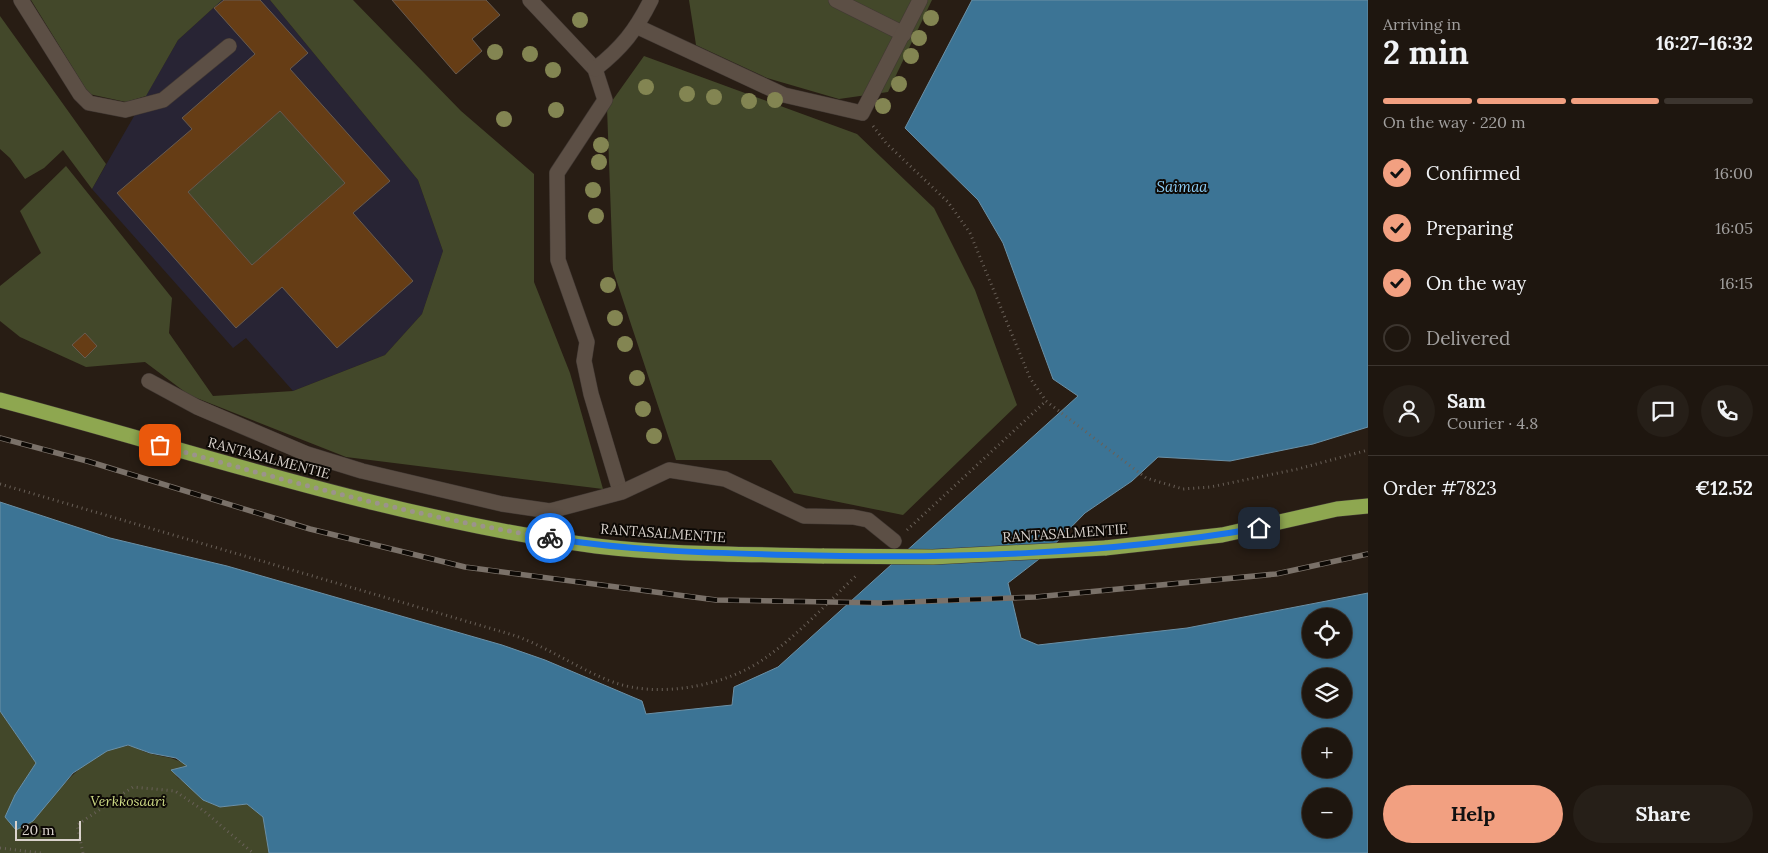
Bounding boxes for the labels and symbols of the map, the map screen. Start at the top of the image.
water label: Saimaa [1156,177,1208,196]
pin [139,424,181,466]
street label: RANTASALMENTIE [206,433,332,483]
pin [1238,507,1280,549]
courier [525,513,575,563]
street label: RANTASALMENTIE [600,520,727,546]
street label: RANTASALMENTIE [1002,520,1129,546]
park label: Verkkosaari [90,792,166,810]
scale bar [15,818,81,841]

